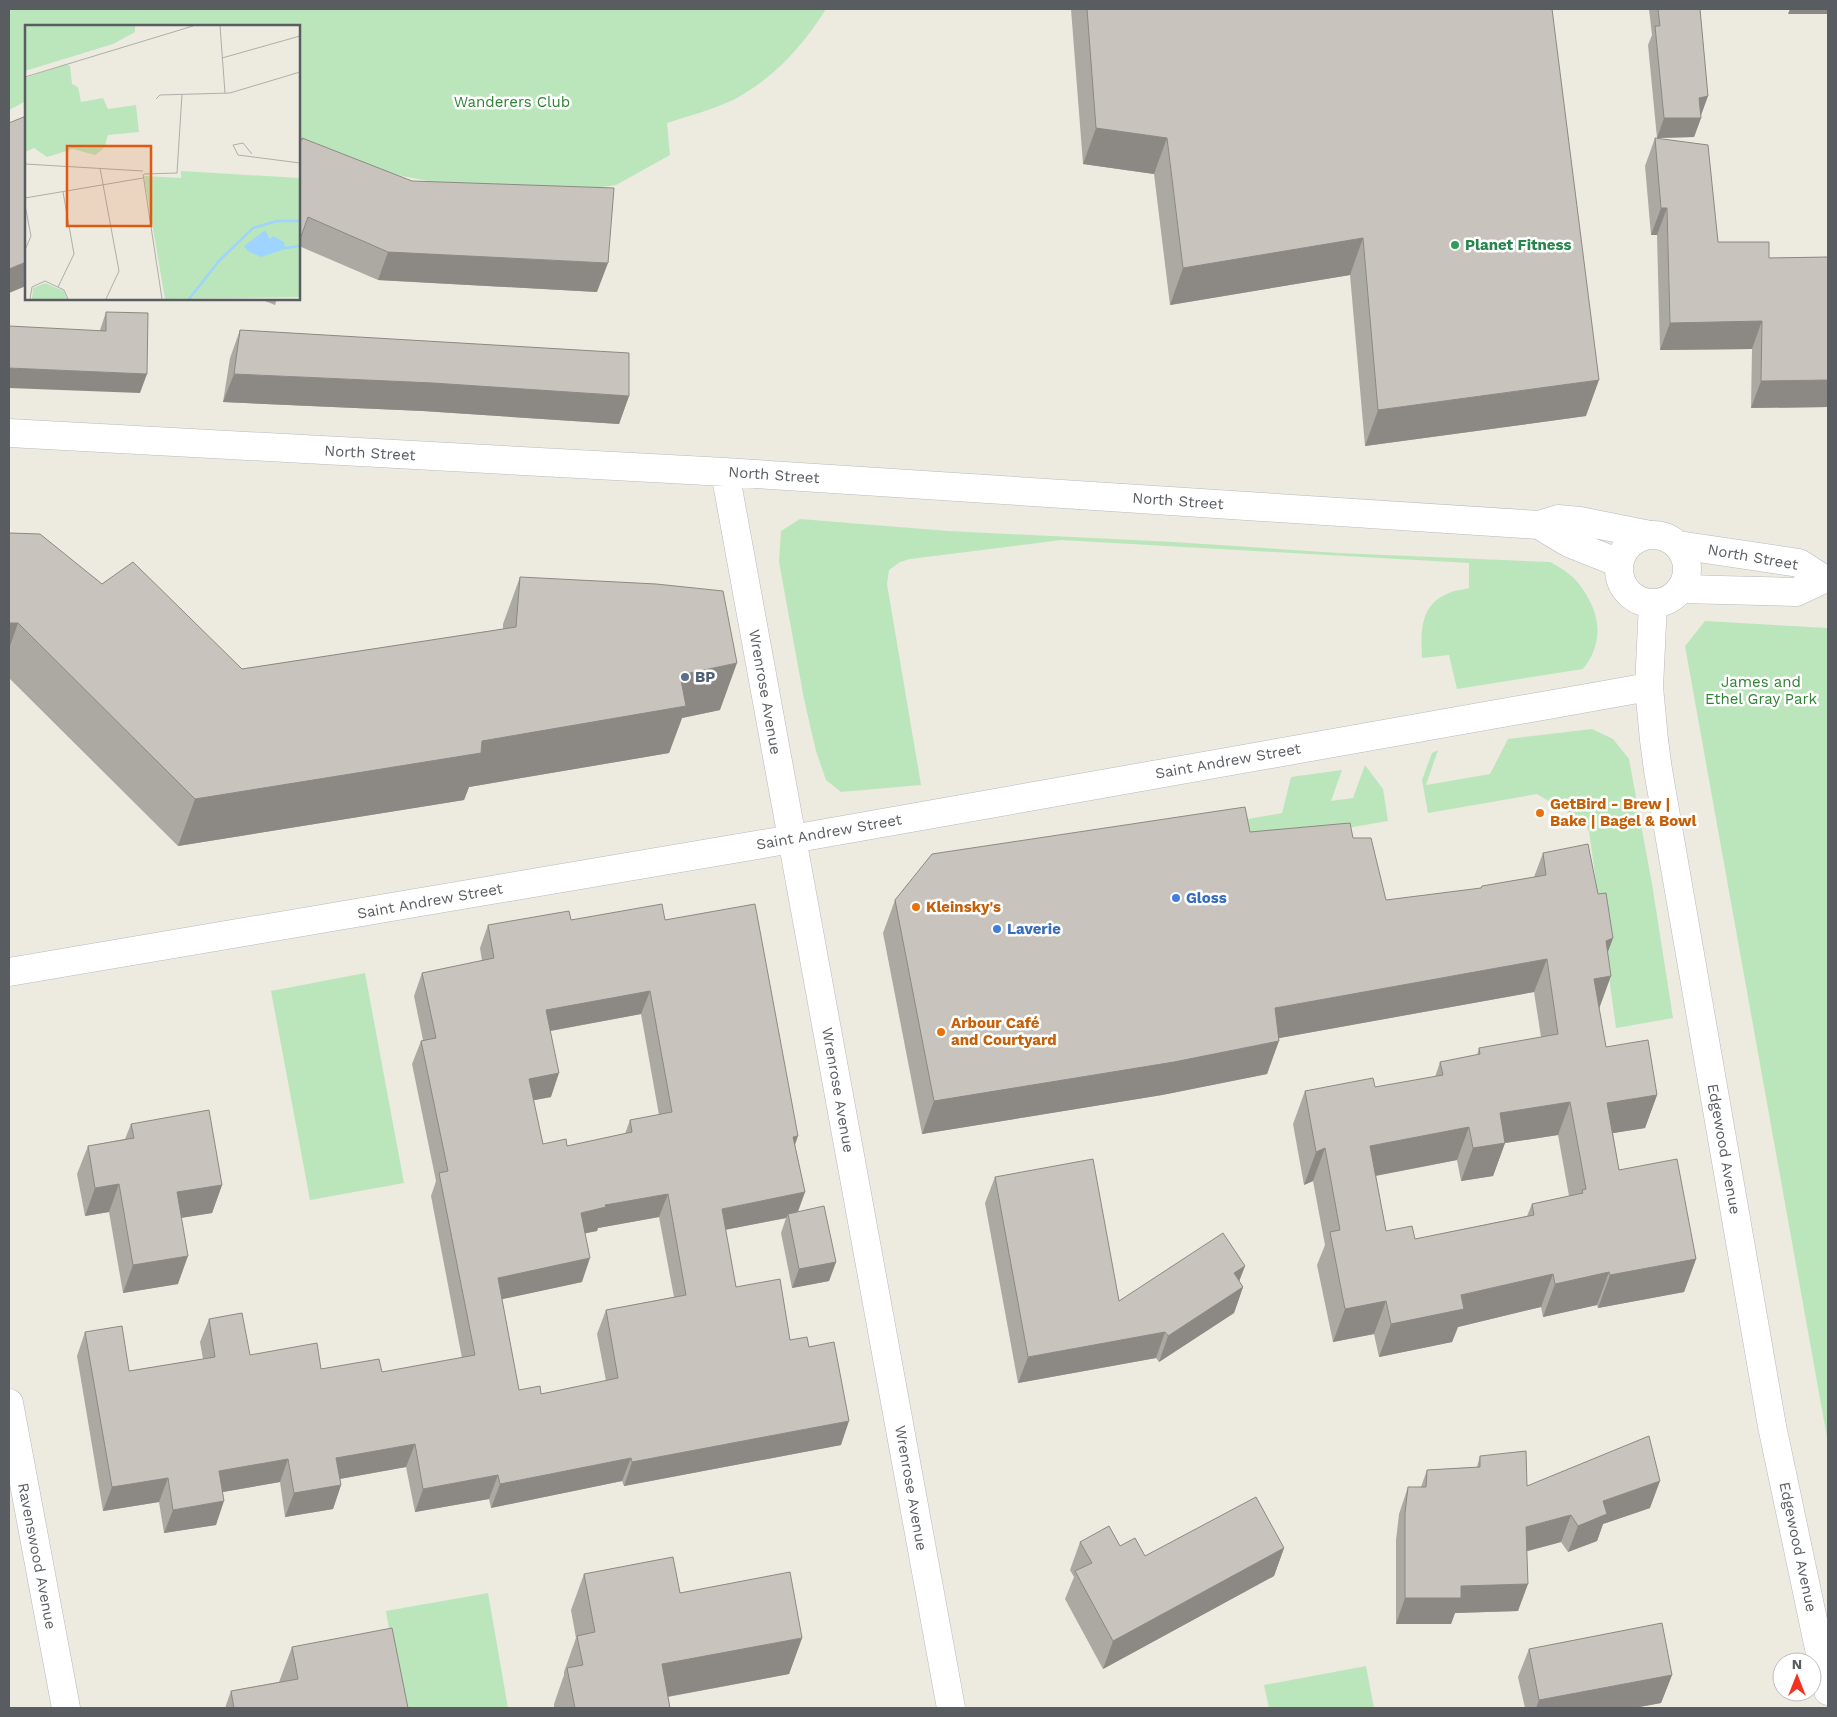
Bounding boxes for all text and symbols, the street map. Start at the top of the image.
inset map [25,25,300,300]
park label: Wanderers Club [454,93,570,111]
place label: Planet Fitness [1465,236,1572,254]
marker: Planet Fitness [1449,239,1461,251]
street label: North Street [324,442,417,464]
street label: North Street [728,463,821,487]
street label: North Street [1132,489,1225,513]
street label: North Street [1706,540,1800,574]
street label: Wrenrose Avenue [745,628,785,756]
place label: BP [695,668,715,686]
marker: BP [679,671,691,683]
park label: James and Ethel Gray Park [1705,673,1818,708]
street label: Saint Andrew Street [1154,739,1303,783]
place label: GetBird - Brew | Bake | Bagel & Bowl [1550,795,1697,830]
marker: GetBird - Brew | Bake | Bagel & Bowl [1534,807,1546,819]
street label: Saint Andrew Street [755,810,904,854]
street label: Saint Andrew Street [356,879,505,923]
place label: Gloss [1186,889,1227,907]
marker: Gloss [1170,892,1182,904]
place label: Kleinsky's [926,898,1001,916]
marker: Kleinsky's [910,901,922,913]
place label: Laverie [1007,920,1061,938]
marker: Laverie [991,923,1003,935]
place label: Arbour Café and Courtyard [951,1014,1057,1049]
street label: Wrenrose Avenue [818,1026,858,1154]
marker: Arbour Café and Courtyard [935,1026,947,1038]
street label: Edgewood Avenue [1704,1082,1744,1216]
street label: Wrenrose Avenue [891,1424,931,1552]
street label: Edgewood Avenue [1775,1480,1821,1614]
street label: Ravenswood Avenue [14,1481,60,1631]
north arrow [1772,1652,1822,1702]
text: N [1792,1656,1802,1672]

